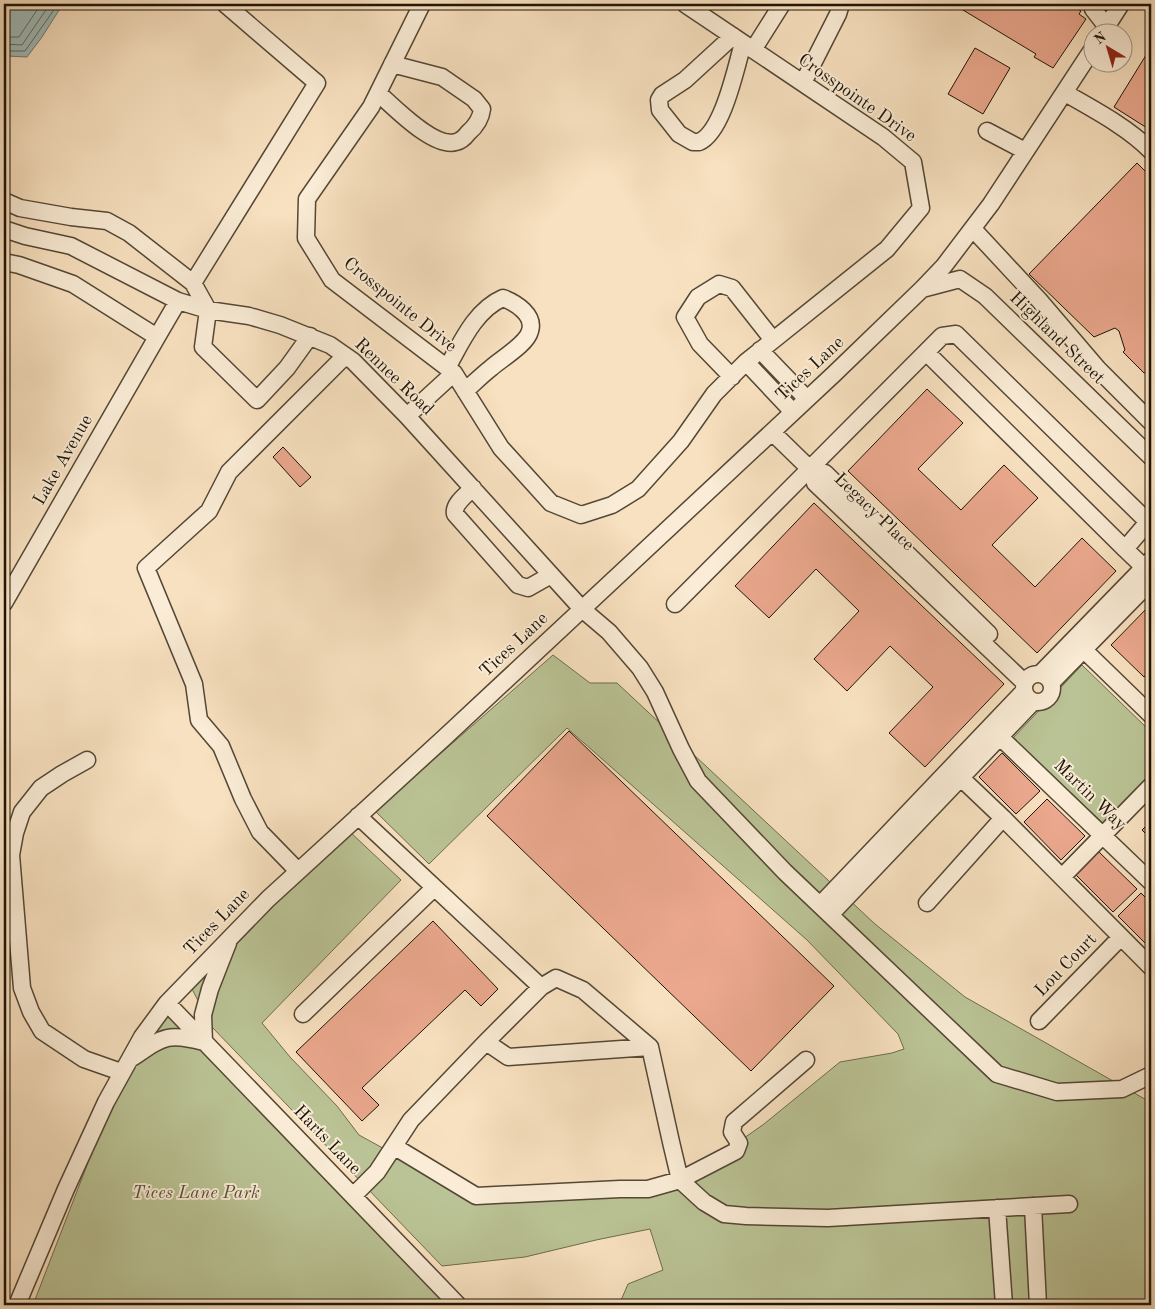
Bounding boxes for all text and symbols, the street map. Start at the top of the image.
north arrow [1082,22,1132,72]
text: N [1092,30,1109,47]
street label: Crosspointe Drive [795,51,919,145]
street label: Crosspointe Drive [340,254,460,356]
street label: Highland Street [1006,288,1108,388]
street label: Tices Lane [773,333,847,405]
street label: Rennee Road [351,335,437,419]
street label: Lake Avenue [30,412,96,508]
street label: Legacy Place [831,470,917,554]
street label: Tices Lane [477,609,551,681]
street label: Martin Way [1050,756,1130,834]
street label: Tices Lane [181,885,253,959]
street label: Lou Court [1032,930,1100,1000]
street label: Harts Lane [290,1102,364,1178]
park label: Tices Lane Park [132,1184,260,1202]

